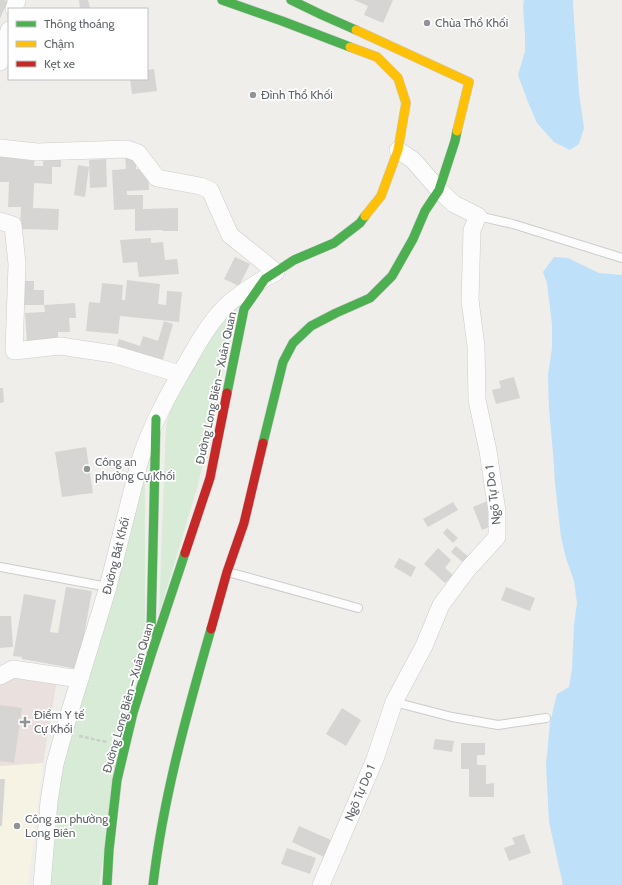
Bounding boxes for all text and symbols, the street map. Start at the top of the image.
legend [8,8,148,80]
place label: Chùa Thổ Khối [435,15,508,30]
text: Thông thoáng [44,16,115,31]
marker: Chùa Thổ Khối [422,18,432,28]
text: Chậm [44,36,74,51]
text: Kẹt xe [44,56,75,71]
place label: Đình Thổ Khối [261,87,333,102]
marker: Đình Thổ Khối [248,90,258,100]
street label: Đường Long Biên – Xuân Quan [192,310,239,466]
place label: Công an phường Cự Khối [95,454,175,483]
marker: Công an phường Cự Khối [82,464,92,474]
street label: Ngõ Tự Do 1 [481,464,504,526]
street label: Đường Bát Khối [99,516,132,596]
street label: Đường Long Biên – Xuân Quan [99,621,156,775]
place label: Điểm Y tế Cự Khối [34,707,85,736]
marker: Điểm Y tế Cự Khối [19,716,31,728]
street label: Ngõ Tự Do 1 [341,762,378,823]
place label: Công an phường Long Biên [25,811,109,840]
marker: Công an phường Long Biên [12,821,22,831]

